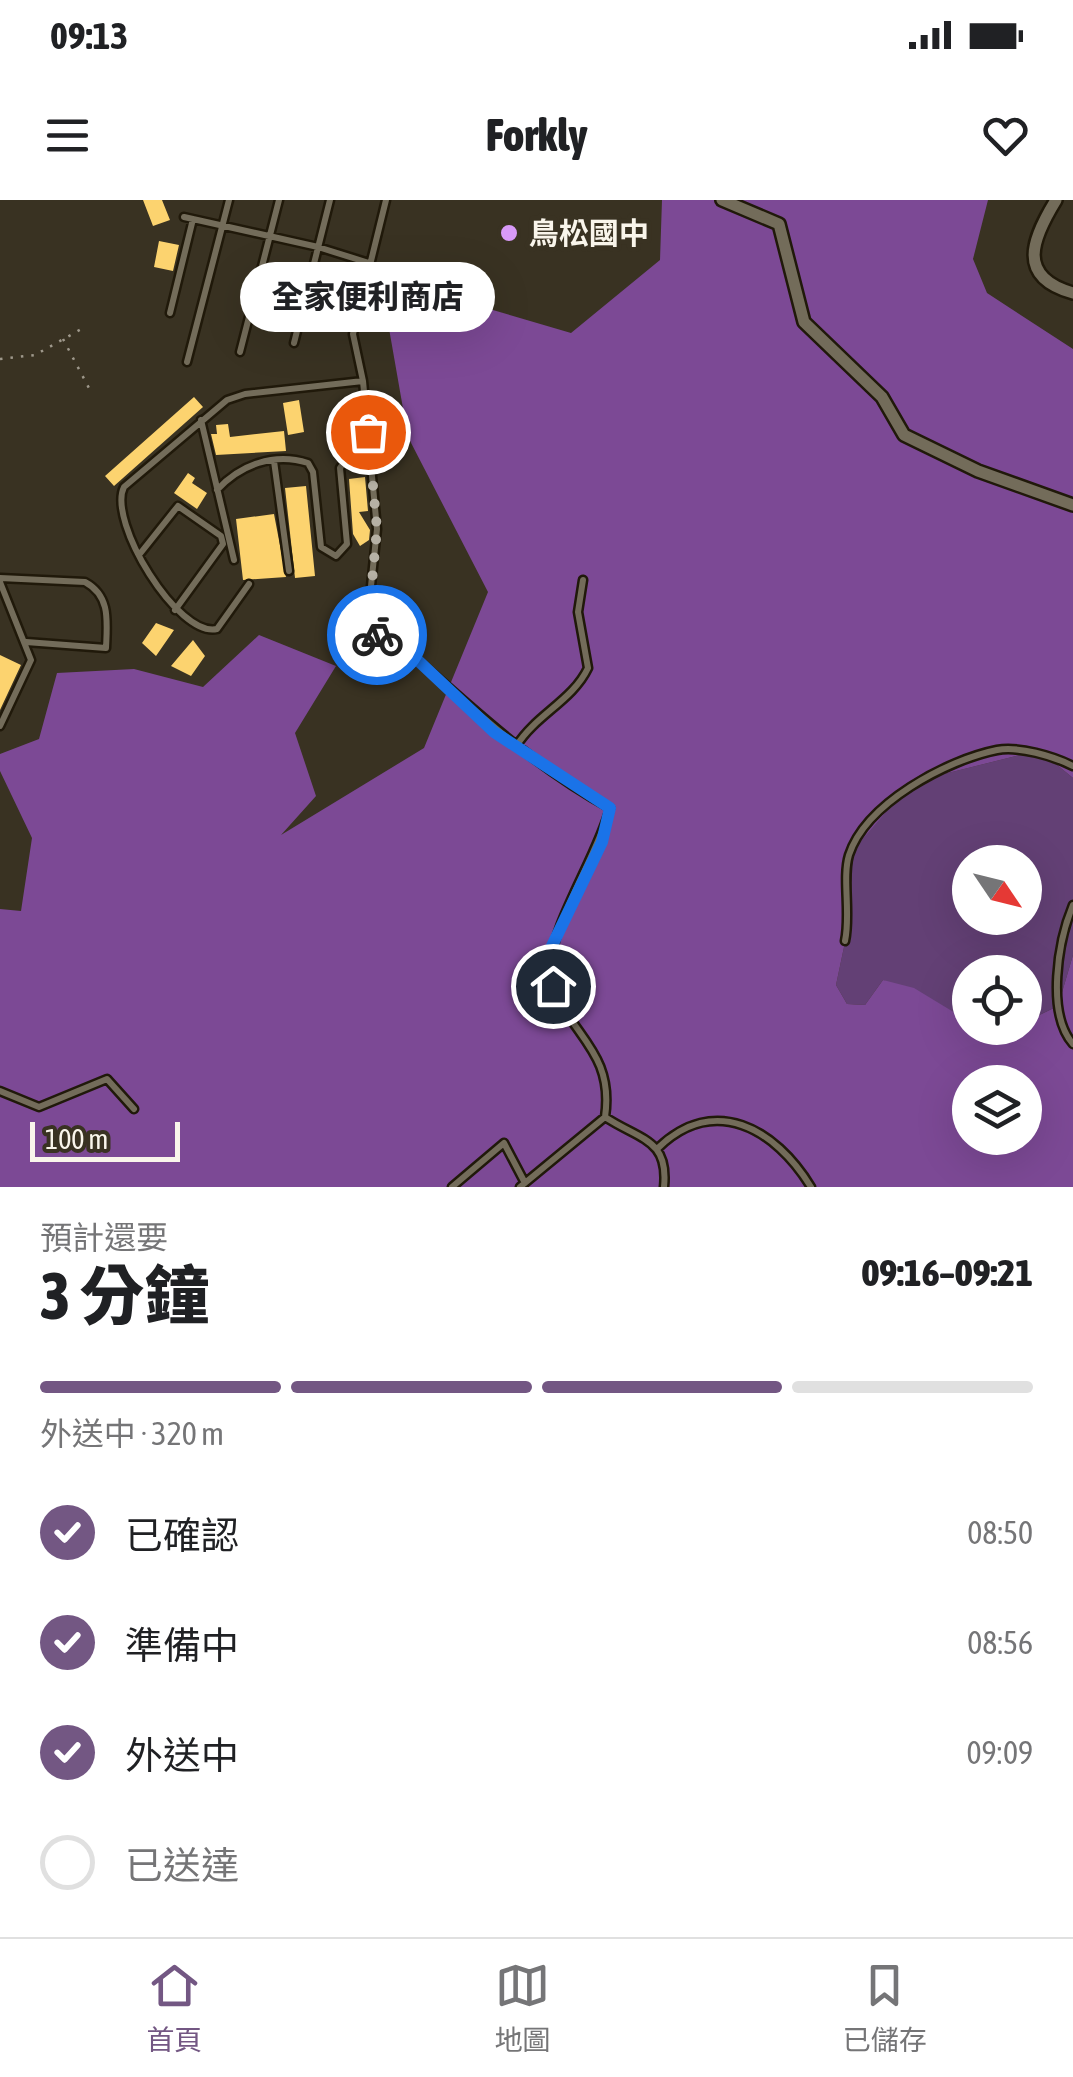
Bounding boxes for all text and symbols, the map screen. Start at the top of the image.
text: 09:13 [50,14,128,57]
icon: menu [40,108,95,163]
icon: heart [978,108,1033,163]
text: Forkly [486,109,587,161]
place label: 鳥松國中 [529,216,649,250]
marker: 鳥松國中 [498,222,520,244]
callout: 全家便利商店 [240,262,496,332]
text: 全家便利商店 [271,278,464,315]
pin [326,390,411,475]
icon: bag [341,405,396,460]
courier [327,585,427,685]
icon: bike [350,608,405,663]
north arrow [952,845,1042,935]
map controls [952,845,1042,1155]
pin [511,944,596,1029]
button: locate [952,955,1042,1045]
icon: home [526,959,581,1014]
button: layers [952,1065,1042,1155]
scale bar [30,1117,180,1161]
text: 100 m [45,1123,108,1155]
text: 預計還要 [40,1219,168,1256]
text: 09:16–09:21 [861,1251,1033,1294]
text: 3 分鐘 [40,1258,209,1333]
text: 外送中 · 320 m [40,1415,224,1452]
icon: check [40,1505,95,1560]
text: 已確認 [125,1514,239,1557]
text: 08:50 [967,1514,1033,1551]
icon: check [40,1615,95,1670]
text: 準備中 [125,1624,239,1667]
text: 08:56 [967,1624,1033,1661]
icon: check [40,1725,95,1780]
text: 外送中 [125,1734,239,1777]
text: 09:09 [967,1734,1033,1771]
text: 已送達 [125,1844,239,1887]
tab: 首頁 [146,1958,202,2058]
tab: 地圖 [494,1958,551,2058]
tab: 已儲存 [843,1958,927,2058]

